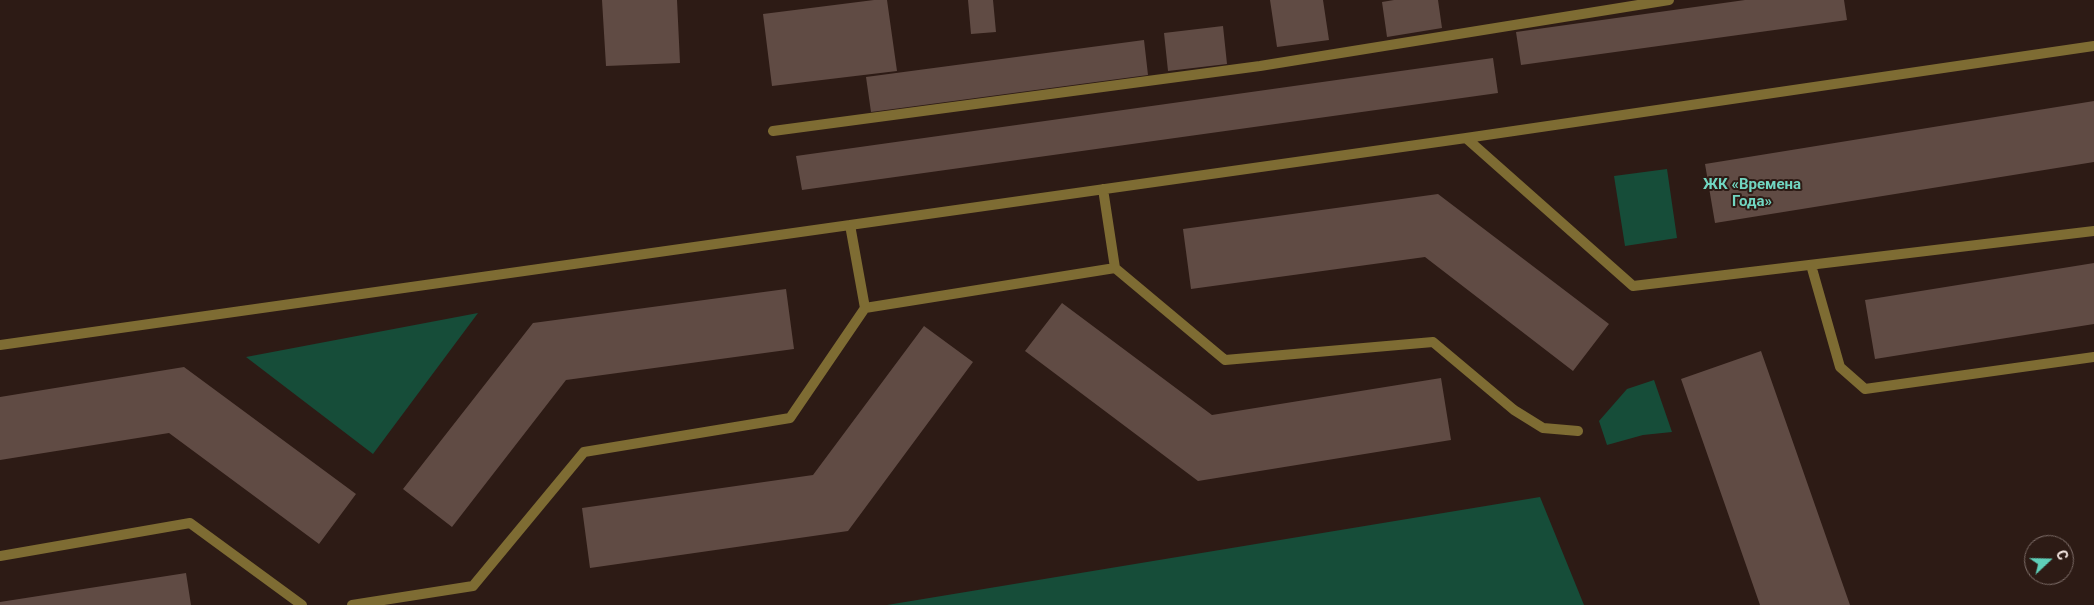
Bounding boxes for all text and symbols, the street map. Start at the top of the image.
district label: ЖК «Времена Года» [1703,176,1801,211]
north arrow [2024,535,2074,585]
text: С [2053,548,2071,562]

